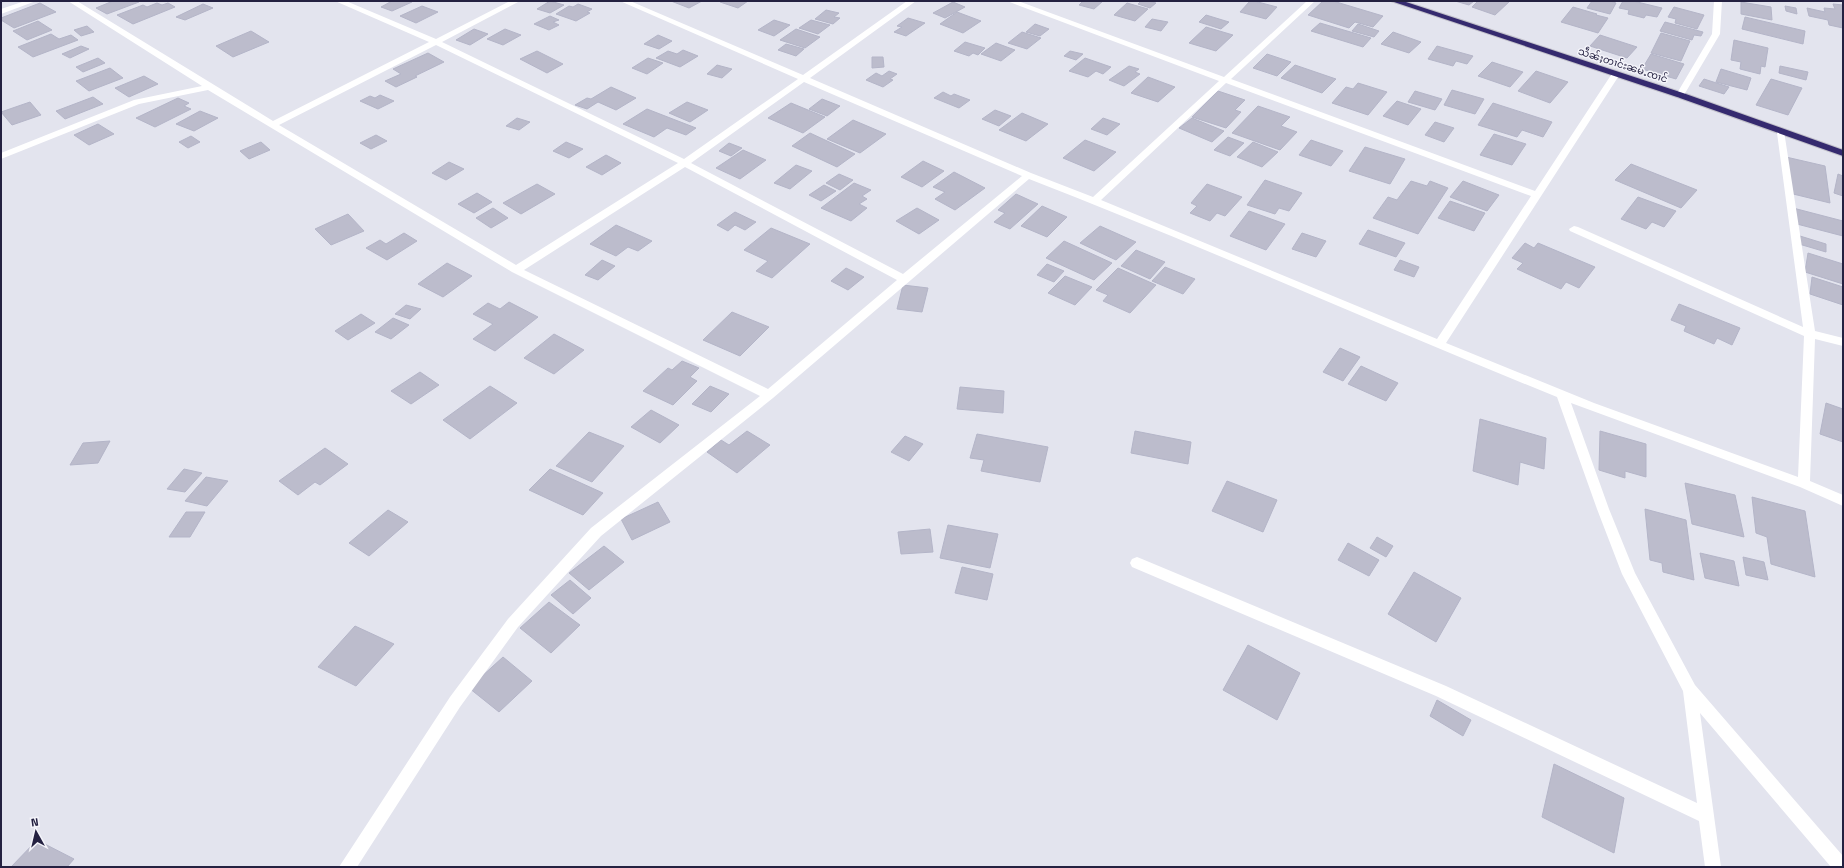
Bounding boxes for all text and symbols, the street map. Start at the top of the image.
street label: သဵၼ်ႈတၢင်းၼမ်ႉၸၢင် [1576,43,1670,87]
north arrow [16,812,56,852]
text: N [30,814,39,831]

